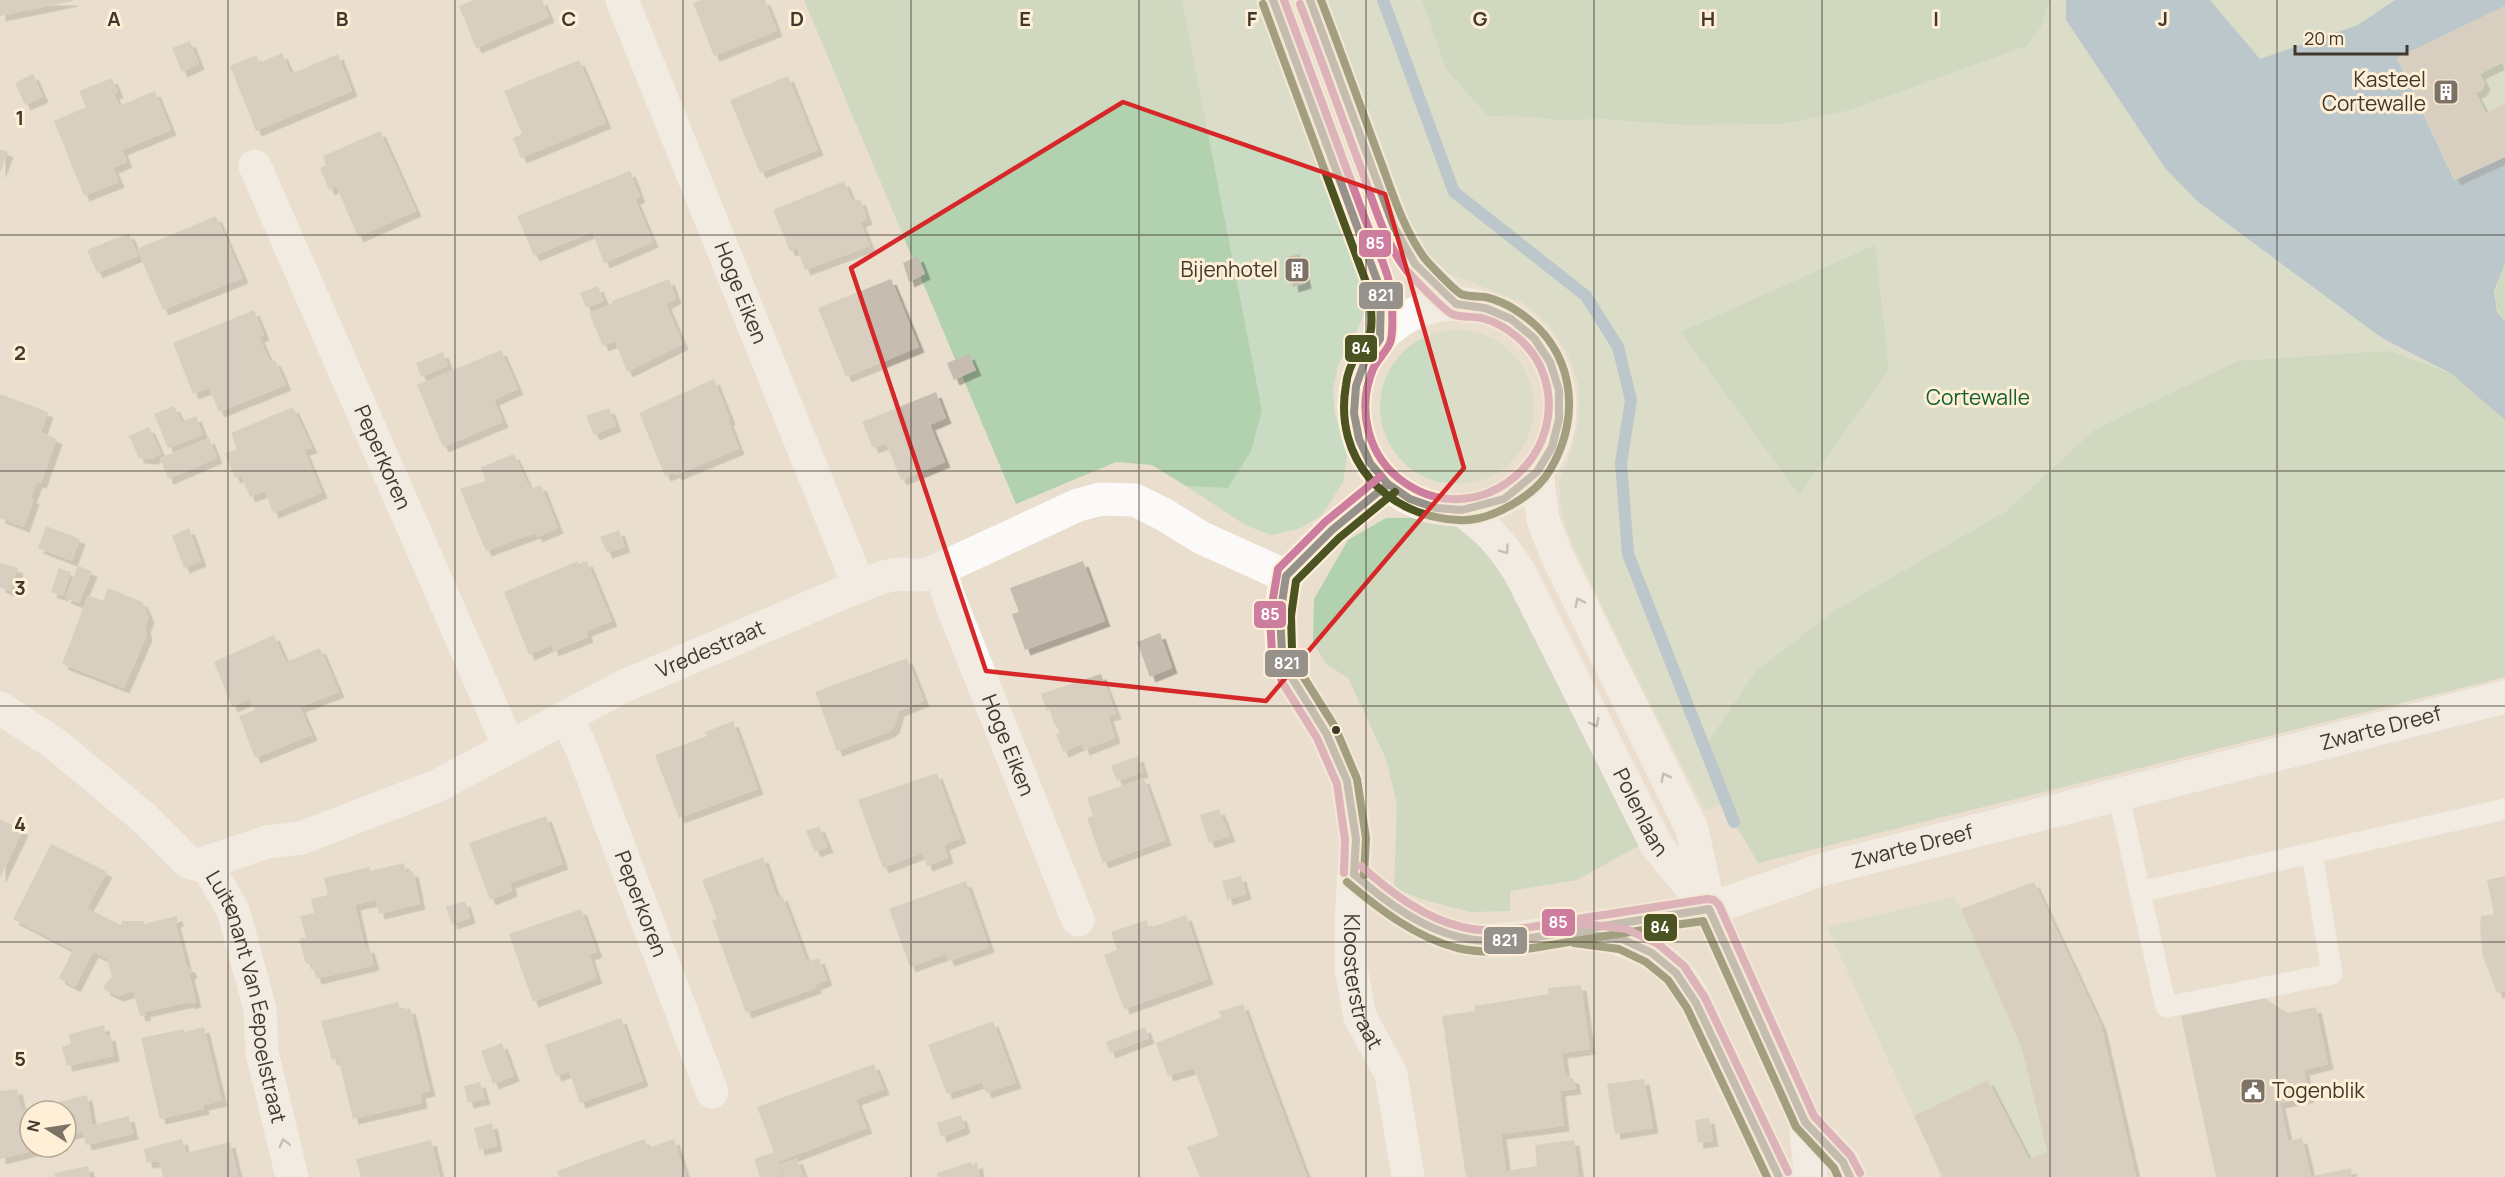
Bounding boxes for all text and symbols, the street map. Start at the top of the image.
text: A [107,5,121,32]
text: B [336,5,349,32]
text: C [562,5,576,32]
text: D [790,5,804,32]
text: E [1019,5,1031,32]
text: F [1247,5,1258,32]
text: G [1473,5,1488,32]
text: H [1701,5,1715,32]
text: I [1933,5,1939,32]
text: J [2158,5,2168,32]
scale bar [2295,18,2408,56]
text: 20 m [2304,26,2344,50]
place label: Kasteel Cortewalle [2322,65,2426,117]
building icon: Kasteel Cortewalle [2431,77,2461,107]
text: 1 [16,104,24,131]
line badge: 85 [1358,229,1392,258]
text: 85 [1365,232,1385,254]
street label: Hoge Eiken [708,238,774,348]
place label: Bijenhotel [1180,255,1278,283]
building icon: Bijenhotel [1282,255,1312,285]
line badge: 821 [1358,281,1404,310]
text: 821 [1368,284,1394,306]
line badge: 84 [1344,334,1378,363]
text: 84 [1351,337,1371,359]
text: 2 [14,339,26,366]
park label: Cortewalle [1926,383,2030,411]
street label: Peperkoren [348,400,418,514]
one-way arrow [1498,543,1509,554]
text: 3 [14,574,26,601]
one-way arrow [1574,598,1586,609]
line badge: 85 [1253,600,1287,629]
text: 85 [1260,603,1280,625]
street label: Vredestraat [652,613,769,684]
line badge: 821 [1264,649,1309,678]
text: 821 [1274,652,1300,674]
street label: Hoge Eiken [976,690,1042,800]
street label: Zwarte Dreef [2317,698,2445,756]
one-way arrow [1587,716,1599,727]
unlabelled marker [1330,724,1342,736]
street label: Polenlaan [1607,763,1675,862]
one-way arrow [1661,772,1673,783]
text: 4 [14,810,26,837]
street label: Zwarte Dreef [1848,817,1976,874]
street label: Peperkoren [609,847,674,961]
street label: Luitenant Van Eepoelstraat [200,865,294,1126]
line badge: 85 [1541,908,1576,937]
text: 85 [1548,911,1568,933]
line badge: 84 [1643,913,1678,942]
street label: Kloosterstraat [1338,914,1390,1054]
text: 84 [1650,916,1670,938]
line badge: 821 [1483,926,1528,955]
text: 821 [1492,929,1518,951]
text: 5 [14,1045,26,1072]
public building icon: Togenblik [2238,1076,2268,1106]
place label: Togenblik [2272,1076,2365,1104]
north arrow [18,1099,78,1159]
text: N [21,1118,45,1134]
one-way arrow [278,1139,291,1149]

